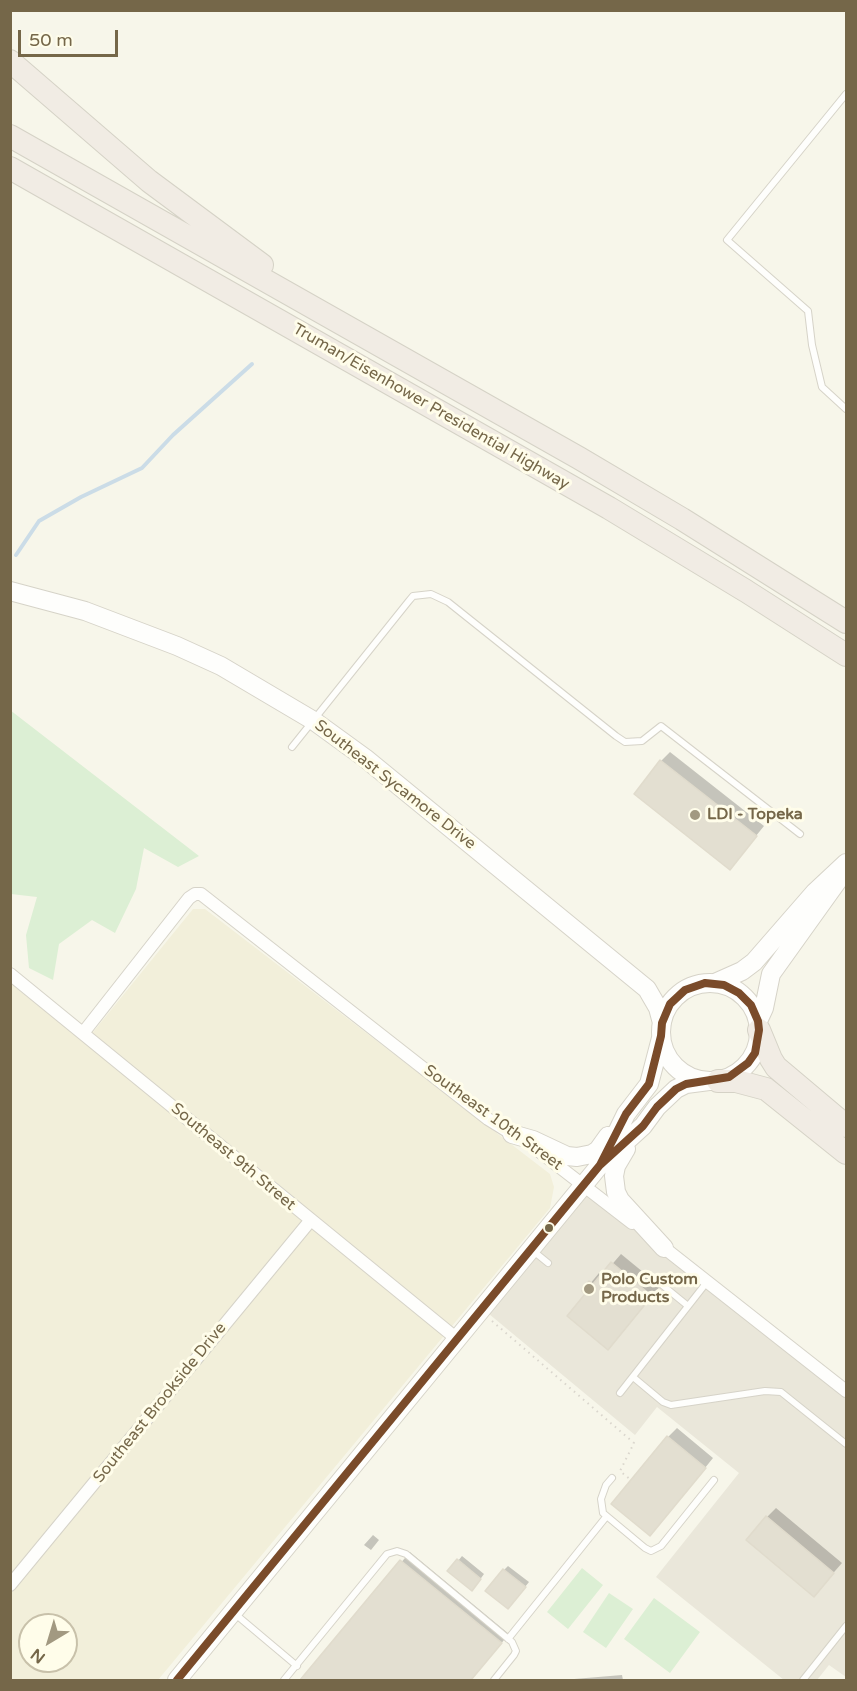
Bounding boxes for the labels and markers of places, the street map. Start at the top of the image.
place label: LDI - Topeka [707,805,803,825]
marker: LDI - Topeka [688,808,702,822]
unlabelled marker [543,1222,555,1234]
place label: Polo Custom Products [601,1270,698,1308]
marker: Polo Custom Products [582,1282,596,1296]

